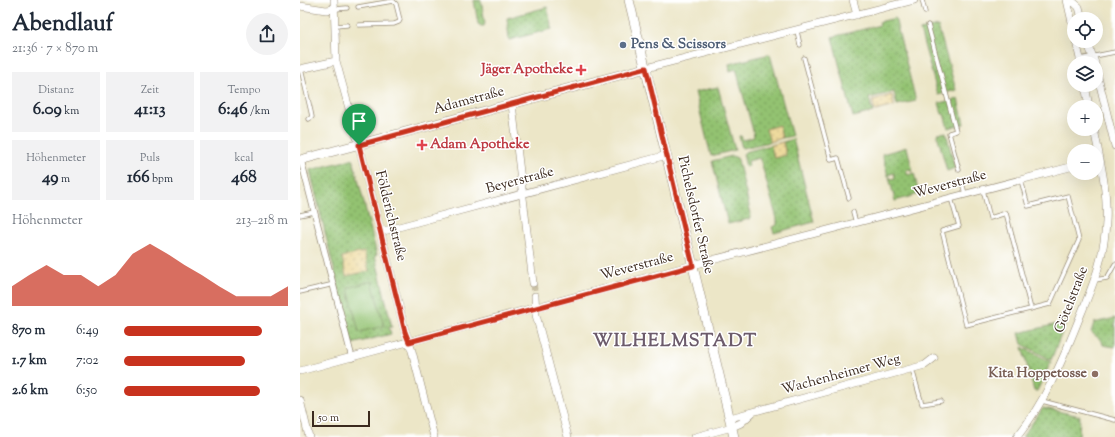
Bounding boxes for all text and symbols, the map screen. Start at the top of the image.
text: Abendlauf [12,9,113,41]
map controls [1067,12,1103,180]
button: locate [1067,12,1103,48]
button: share [246,13,288,55]
place label: Pens & Scissors [631,35,726,55]
text: 21:36 · 7 × 870 m [12,40,98,58]
marker: Pens & Scissors [618,40,628,50]
button: layers [1067,56,1103,92]
place label: Jäger Apotheke [480,60,573,80]
marker: Jäger Apotheke [576,65,586,75]
text: Distanz [38,82,74,98]
text: Zeit [141,82,159,98]
text: Tempo [228,82,261,98]
street label: Adamstraße [431,82,507,120]
text: 6.09 [33,98,62,122]
text: 41:13 [134,98,166,122]
text: 6:46 [218,98,248,122]
button: + [1067,100,1103,136]
text: km [62,103,79,119]
text: /km [248,103,270,119]
pin [342,104,376,145]
icon: arrive [348,110,370,132]
place label: Adam Apotheke [430,135,530,155]
marker: Adam Apotheke [417,140,427,150]
button: − [1067,144,1103,180]
text: Höhenmeter [26,150,86,166]
text: Puls [140,150,160,166]
text: kcal [235,150,253,166]
street label: Pichelsdorfer Straße [672,154,718,276]
street label: Beyerstraße [484,162,556,200]
text: 49 [42,166,59,190]
text: 166 [127,166,150,190]
text: 468 [231,166,257,190]
street label: Weverstraße [911,166,989,204]
street label: Földerichstraße [369,169,411,263]
text: m [59,171,70,187]
text: bpm [150,171,173,187]
text: Höhenmeter [12,212,83,230]
text: 213–218 m [235,212,288,230]
street label: Weverstraße [598,248,676,286]
street label: Götelstraße [1050,264,1094,336]
text: 870 m [12,322,45,340]
text: 6:49 [76,322,98,340]
district label: WILHELMSTADT [593,329,757,355]
street label: Wachenheimer Weg [779,349,903,401]
text: 1.7 km [12,352,47,370]
text: 7:02 [76,352,99,370]
place label: Kita Hoppetosse [988,364,1087,384]
marker: Kita Hoppetosse [1090,369,1100,379]
text: 2.6 km [12,382,48,400]
text: 6:50 [76,382,97,400]
scale bar [312,409,370,428]
text: 50 m [318,410,339,426]

